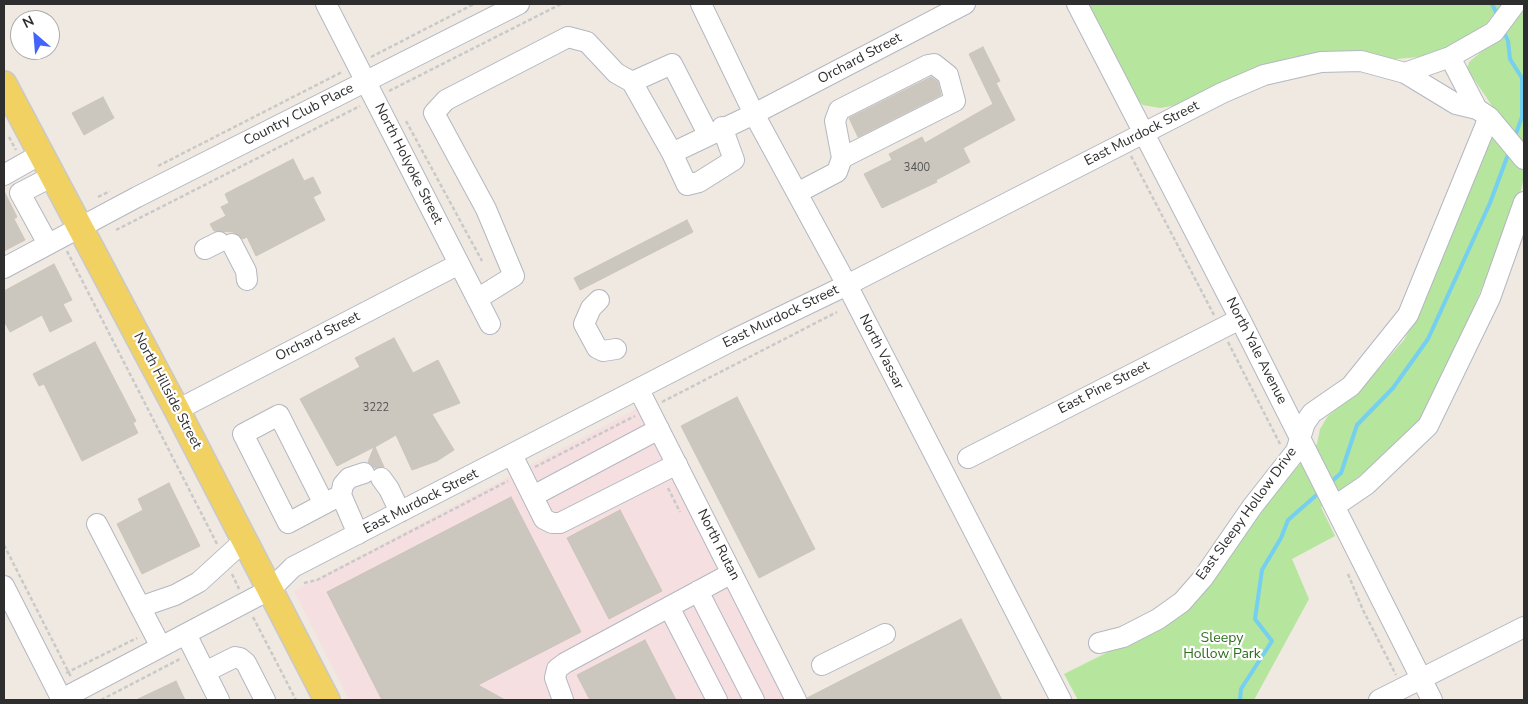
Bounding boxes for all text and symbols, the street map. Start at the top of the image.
north arrow [10,10,60,60]
text: N [19,11,37,33]
street label: Orchard Street [815,30,905,88]
street label: Country Club Place [241,80,357,150]
street label: East Murdock Street [1082,98,1202,170]
street label: North Holyoke Street [370,101,446,227]
house number: 3400 [904,161,930,175]
street label: East Murdock Street [720,282,842,352]
street label: North Yale Avenue [1222,295,1290,407]
street label: Orchard Street [273,309,363,365]
street label: North Vassar [855,312,907,392]
street label: North Hillside Street [129,330,205,452]
street label: East Pine Street [1056,358,1152,418]
house number: 3222 [363,401,389,415]
street label: East Sleepy Hollow Drive [1193,444,1301,584]
street label: East Murdock Street [361,466,481,538]
street label: North Rutan [693,507,743,583]
park label: Sleepy Hollow Park [1183,631,1261,664]

